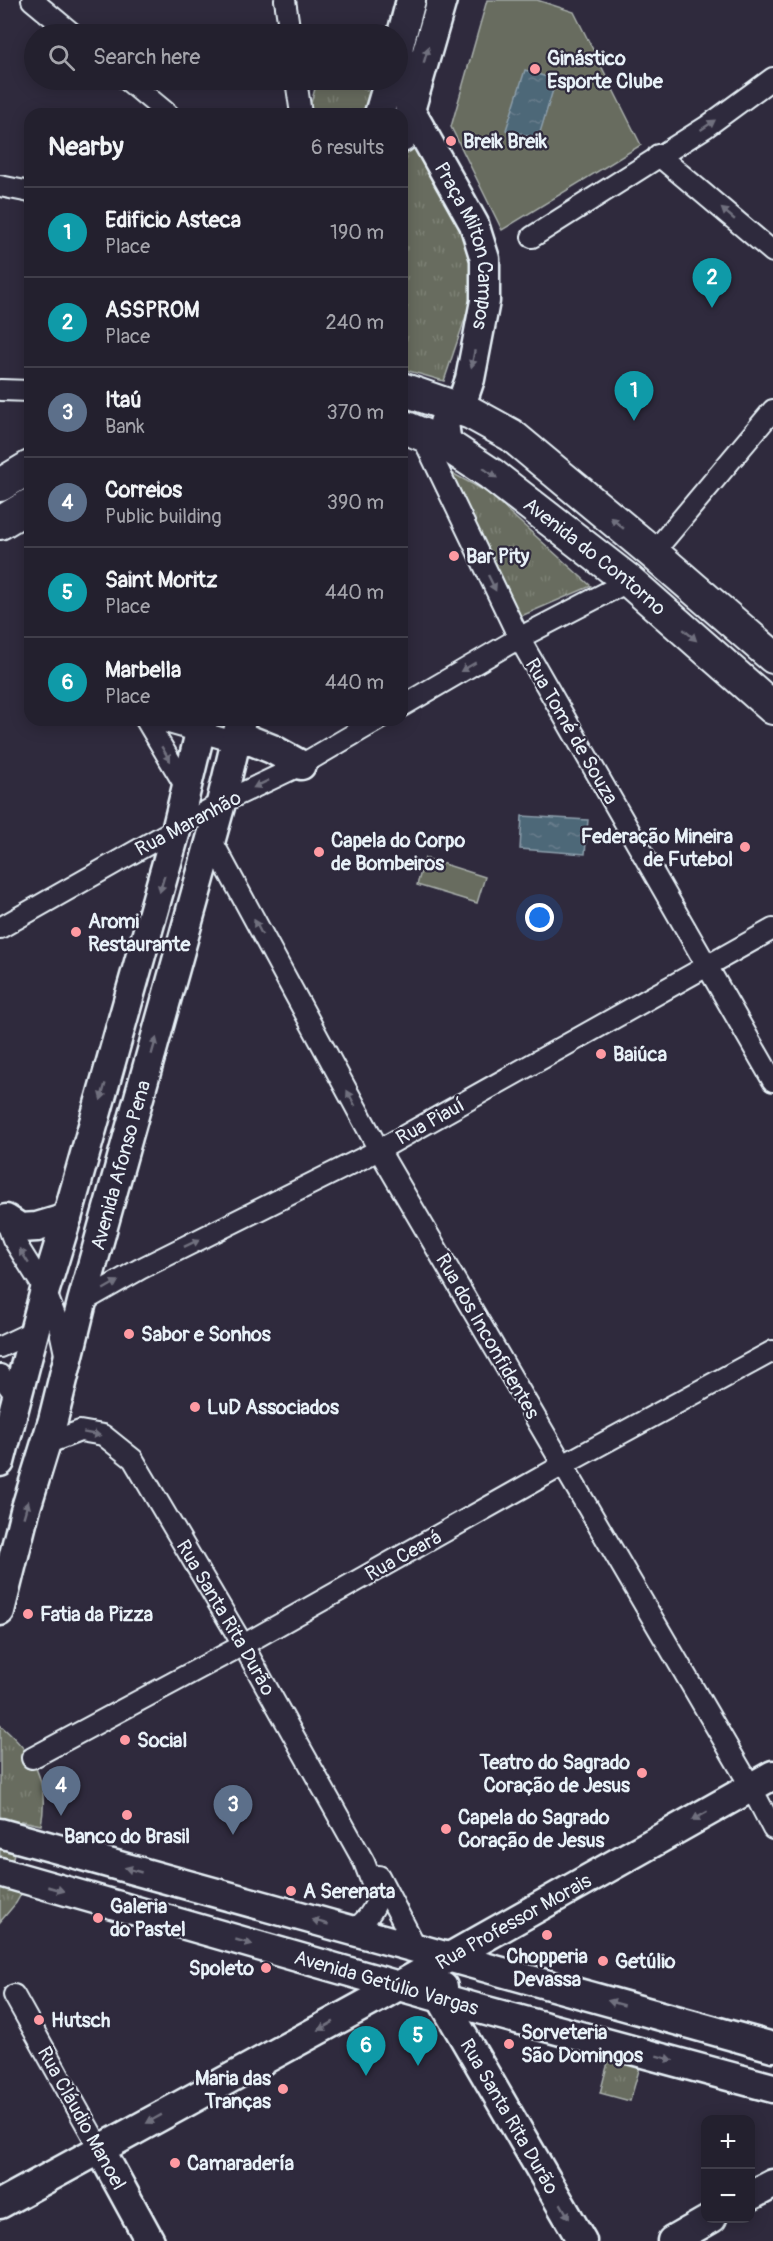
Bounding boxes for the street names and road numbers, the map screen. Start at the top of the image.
street label: Praça Milton Campos [429,158,497,332]
street label: Avenida do Contorno [518,492,671,621]
street label: Rua Tomé de Souza [520,654,624,809]
street label: Rua Maranhão [131,785,246,862]
street label: Avenida Afonso Pena [85,1077,156,1253]
street label: Rua Piauí [392,1092,469,1150]
street label: Rua dos Inconfidentes [430,1249,545,1423]
street label: Rua Ceará [361,1524,446,1587]
street label: Rua Santa Rita Durão [171,1535,281,1700]
street label: Rua Professor Morais [431,1868,596,1975]
street label: Avenida Getúlio Vargas [291,1945,481,2021]
street label: Rua Santa Rita Durão [454,2034,564,2199]
street label: Rua Cláudio Manoel [32,2042,131,2194]

